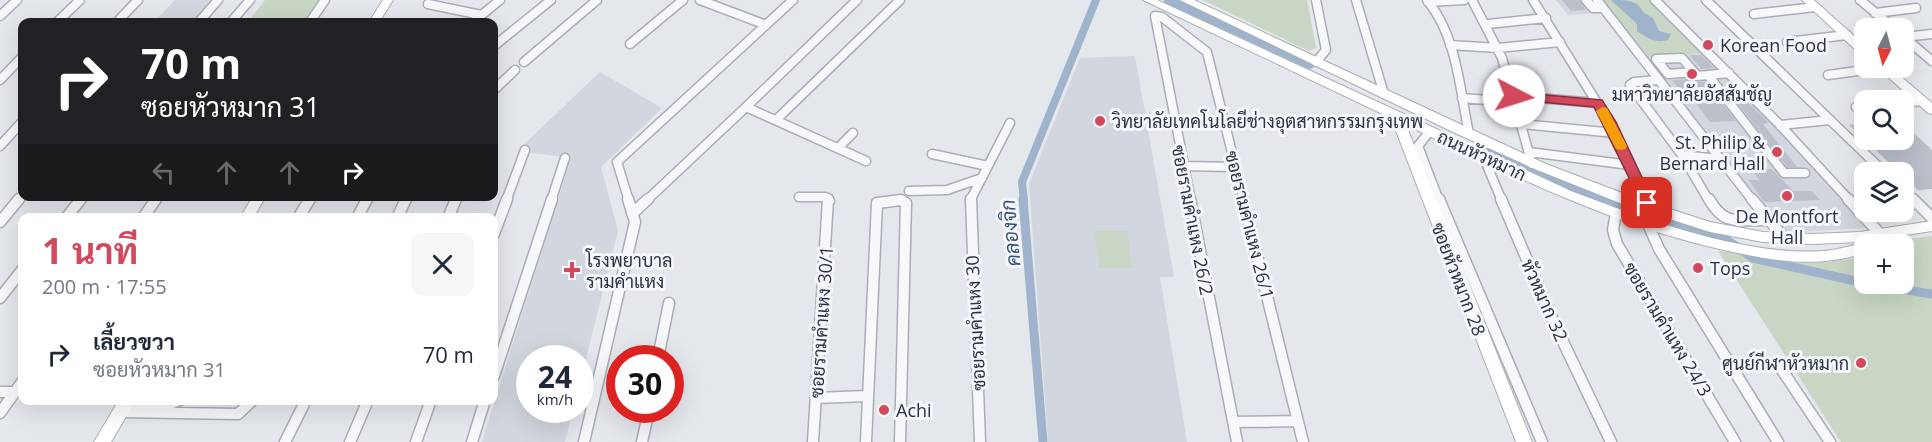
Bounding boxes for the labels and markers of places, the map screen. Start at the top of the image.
place label: Korean Food [1720,33,1827,57]
marker: Korean Food [1701,38,1715,52]
marker: มหาวิทยาลัยอัสสัมชัญ [1685,67,1699,81]
place label: มหาวิทยาลัยอัสสัมชัญ [1612,82,1772,106]
place label: วิทยาลัยเทคโนโลยีช่างอุตสาหกรรมกรุงเทพ [1111,109,1423,134]
marker: วิทยาลัยเทคโนโลยีช่างอุตสาหกรรมกรุงเทพ [1093,114,1107,128]
place label: St. Philip & Bernard Hall [1659,130,1766,175]
marker: St. Philip & Bernard Hall [1770,145,1784,159]
pin [1621,177,1672,228]
marker: De Montfort Hall [1780,189,1794,203]
place label: De Montfort Hall [1736,204,1838,249]
place label: โรงพยาบาล รามคำแหง [585,248,672,293]
place label: Tops [1710,256,1750,280]
marker: โรงพยาบาล รามคำแหง [563,261,581,279]
marker: Tops [1691,261,1705,275]
place label: ศูนย์กีฬาหัวหมาก [1722,351,1849,377]
marker: ศูนย์กีฬาหัวหมาก [1854,356,1868,370]
place label: Achi [896,398,932,422]
marker: Achi [877,403,891,417]

